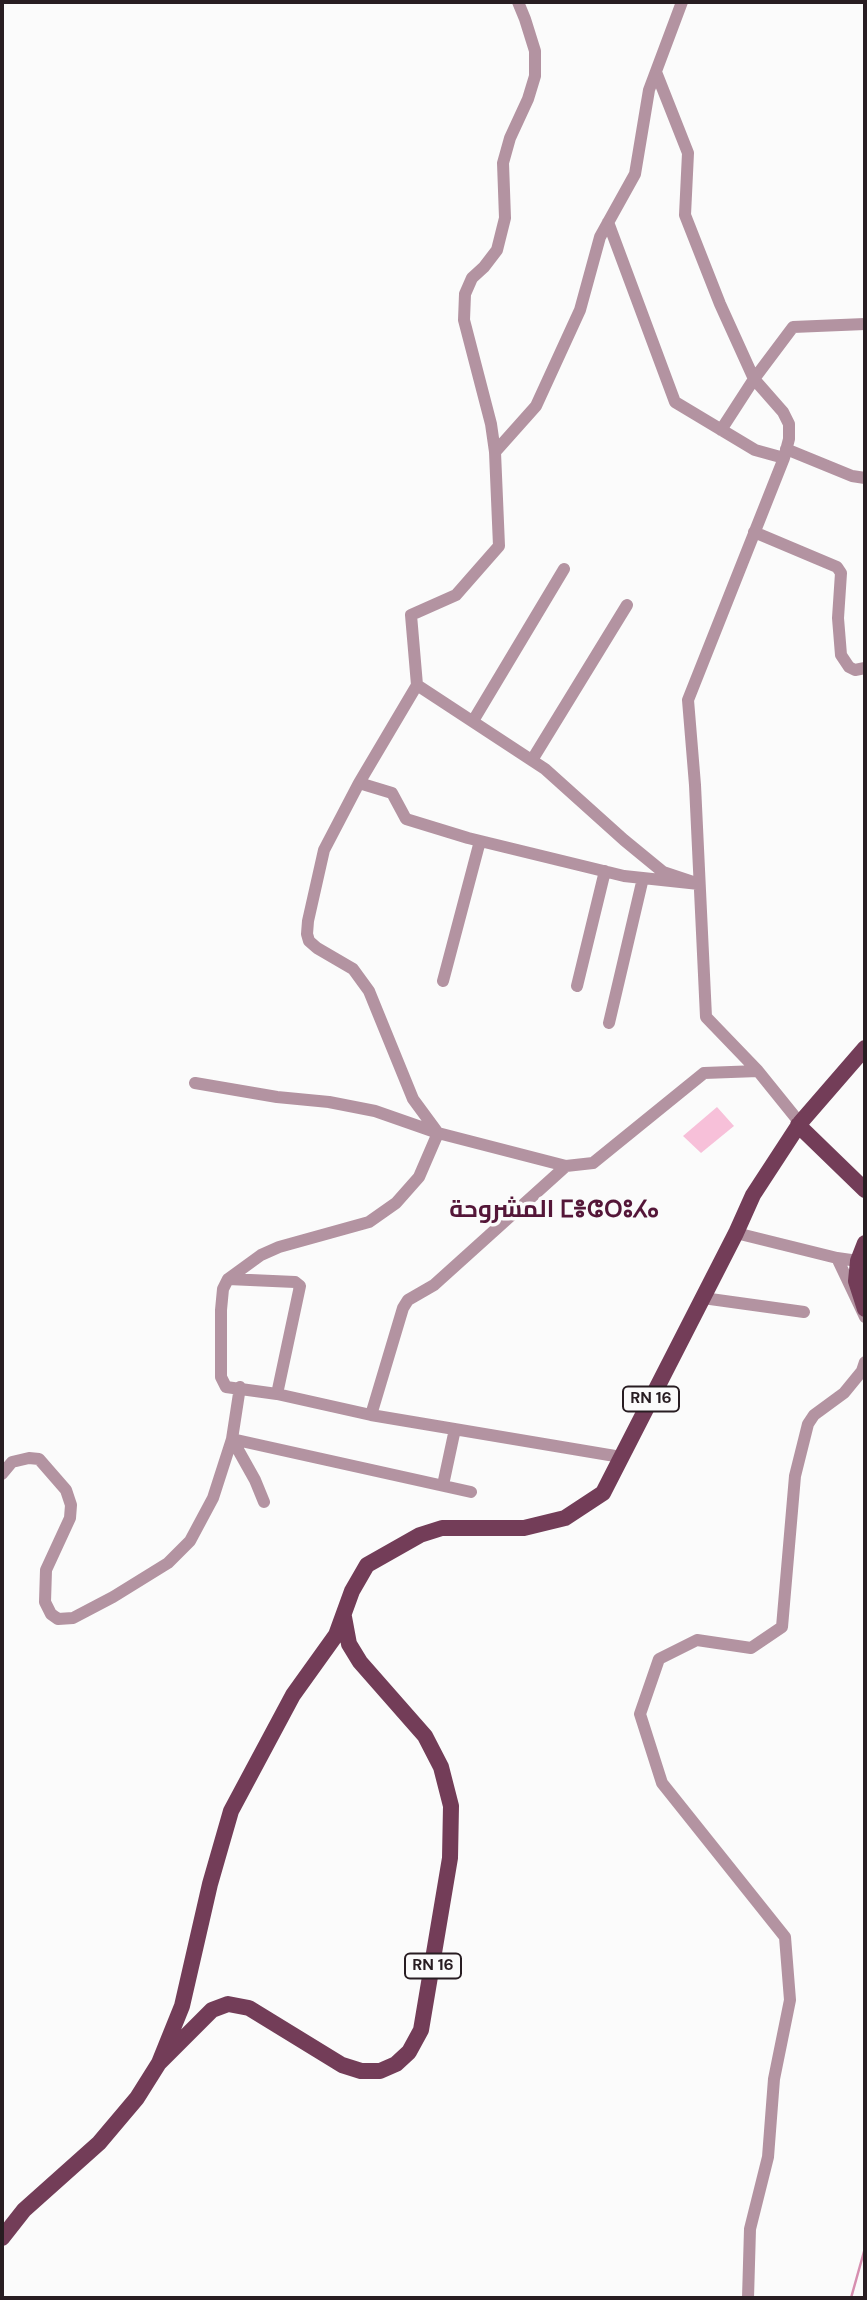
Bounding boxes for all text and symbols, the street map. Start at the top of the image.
district label: المشروحة ⵎⴻⵛⵔⵓⵃⴰ [449,1197,659,1225]
road number: RN 16 [623,1386,679,1412]
road number: RN 16 [405,1954,461,1978]

